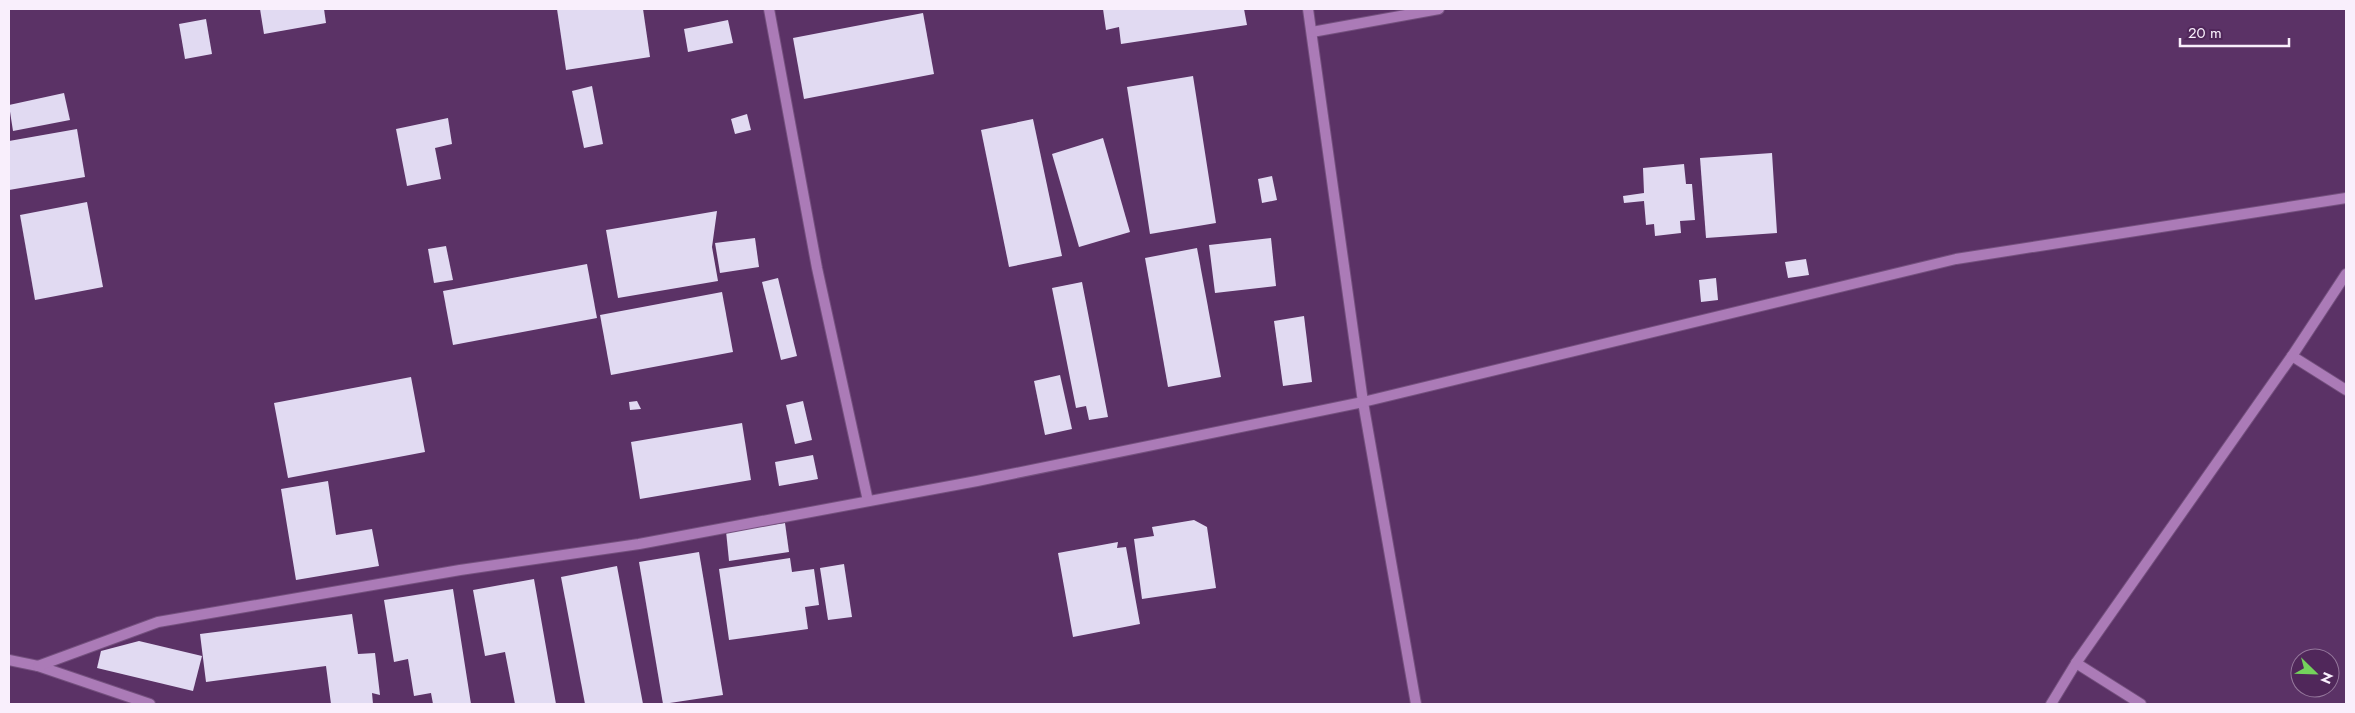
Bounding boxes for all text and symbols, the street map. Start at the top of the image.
scale bar [2180,15,2289,47]
text: 20 m [2188,22,2222,44]
north arrow [2290,648,2340,698]
text: N [2316,669,2338,687]

